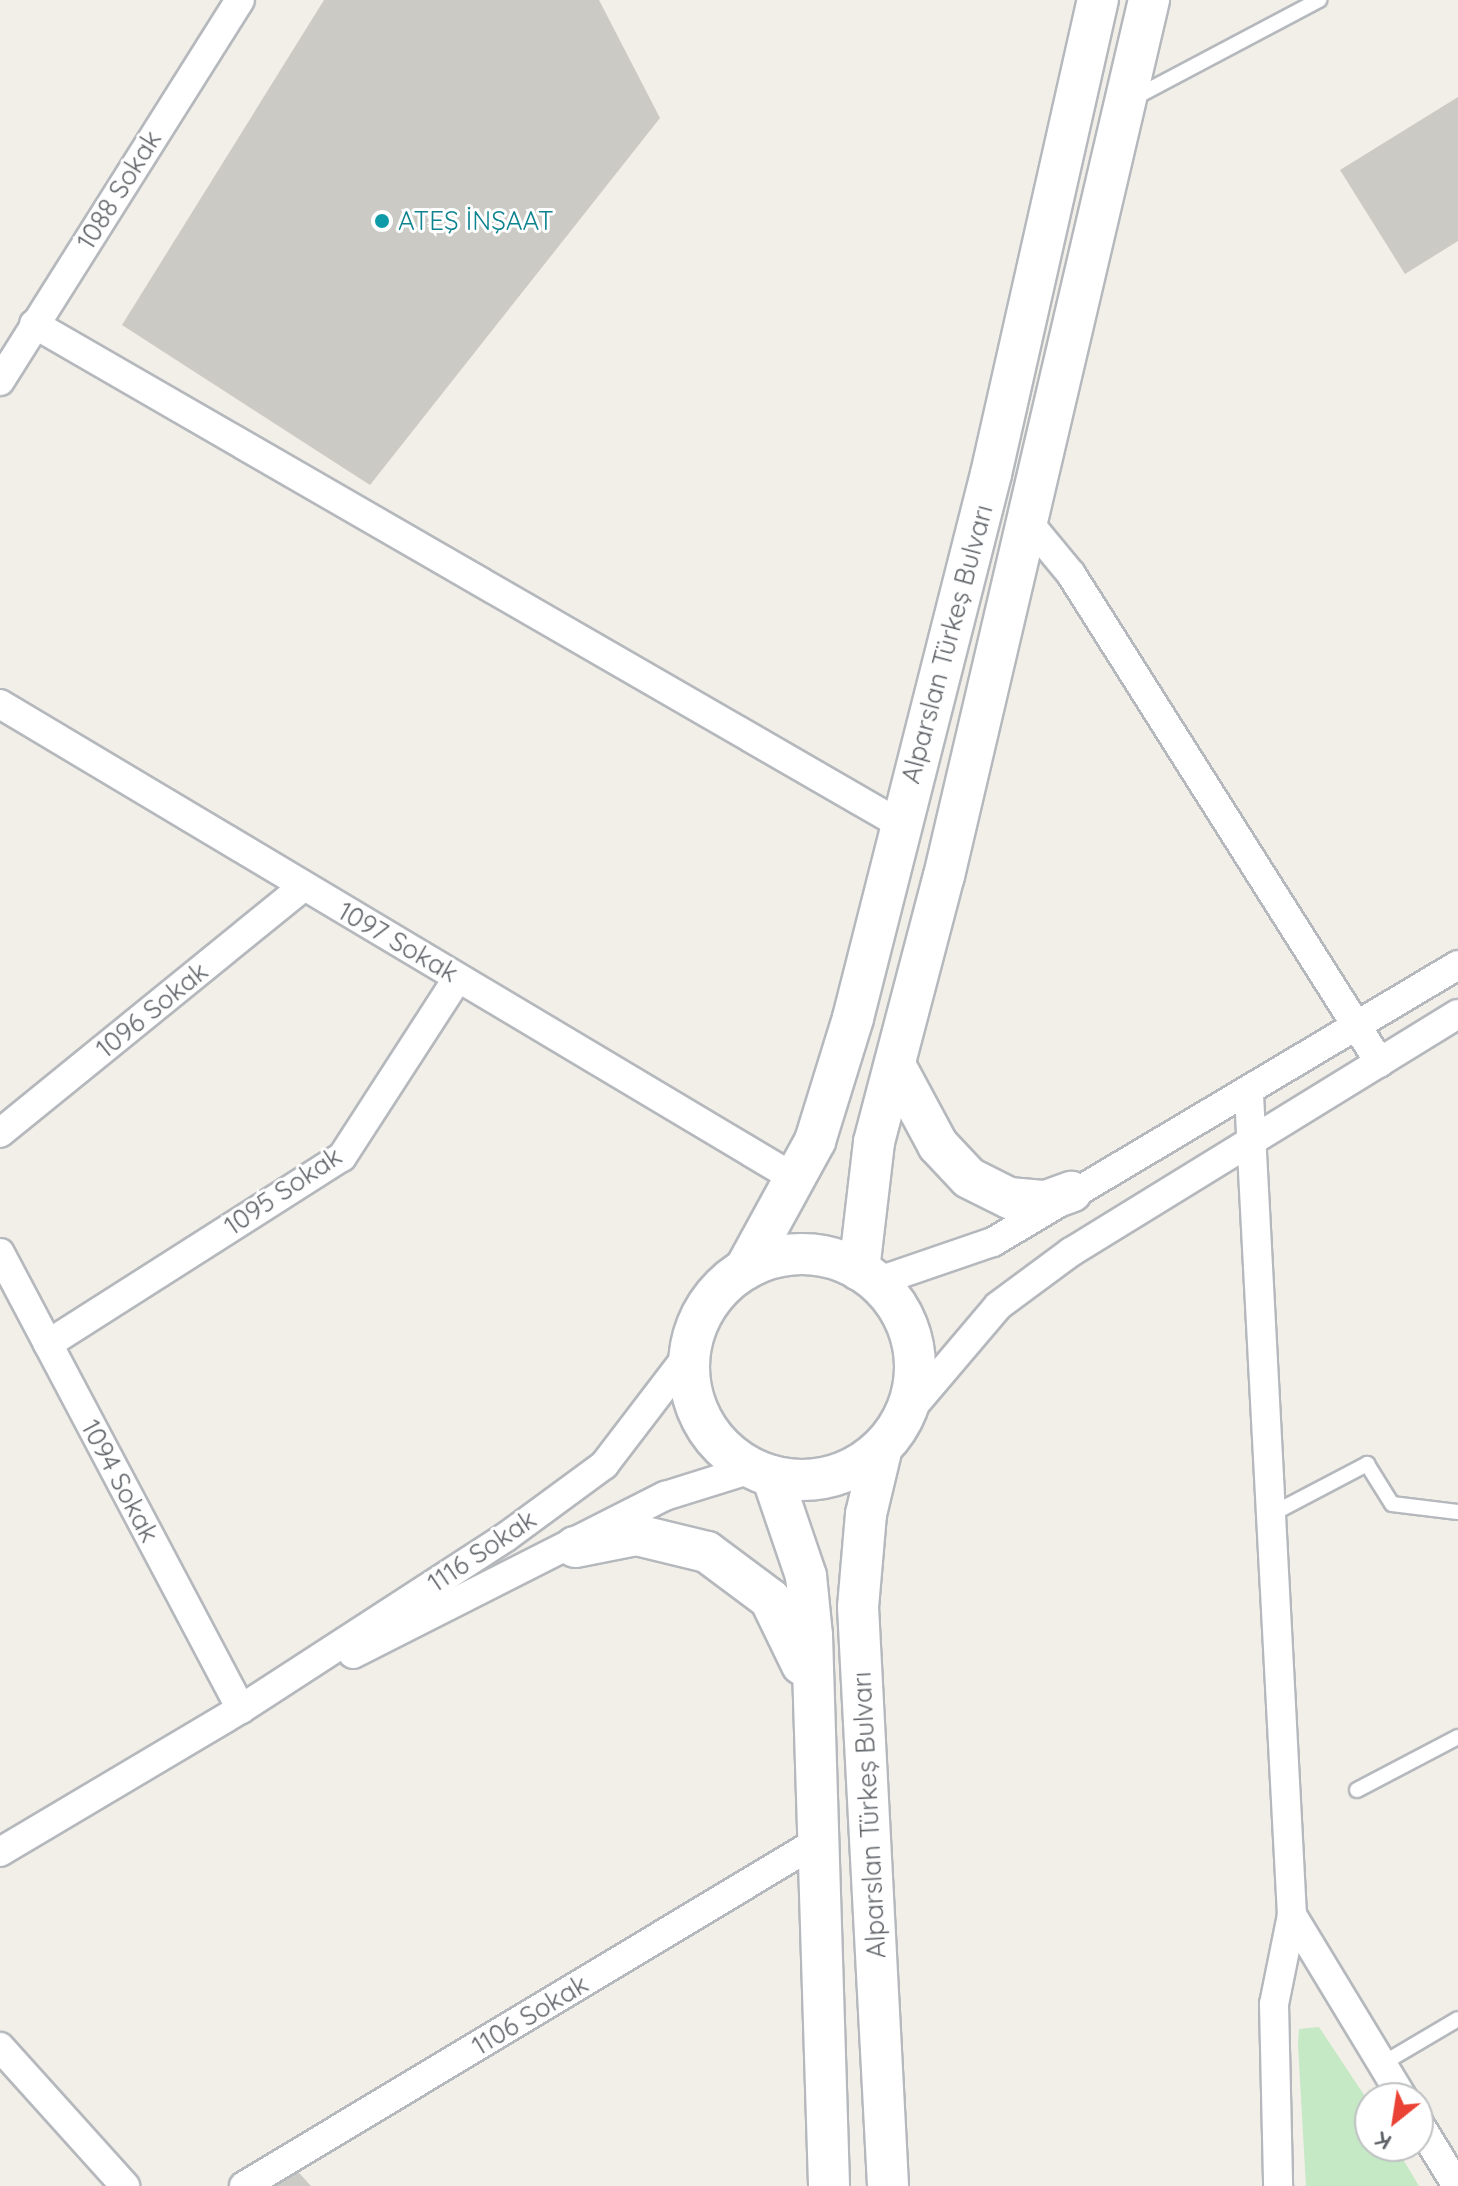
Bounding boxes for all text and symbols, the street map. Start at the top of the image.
street label: 1088 Sokak [70,125,168,255]
place label: ATEŞ İNŞAAT [398,205,554,237]
marker: ATEŞ İNŞAAT [373,212,391,230]
street label: Alparslan Türkeş Bulvarı [895,501,999,787]
street label: 1097 Sokak [333,895,463,989]
street label: 1096 Sokak [90,956,214,1064]
street label: 1095 Sokak [218,1140,348,1242]
street label: 1094 Sokak [75,1414,165,1548]
street label: 1116 Sokak [422,1503,542,1599]
street label: Alparslan Türkeş Bulvarı [846,1671,892,1959]
street label: 1106 Sokak [466,1968,594,2062]
north arrow [1354,2082,1434,2162]
text: K [1370,2125,1396,2157]

